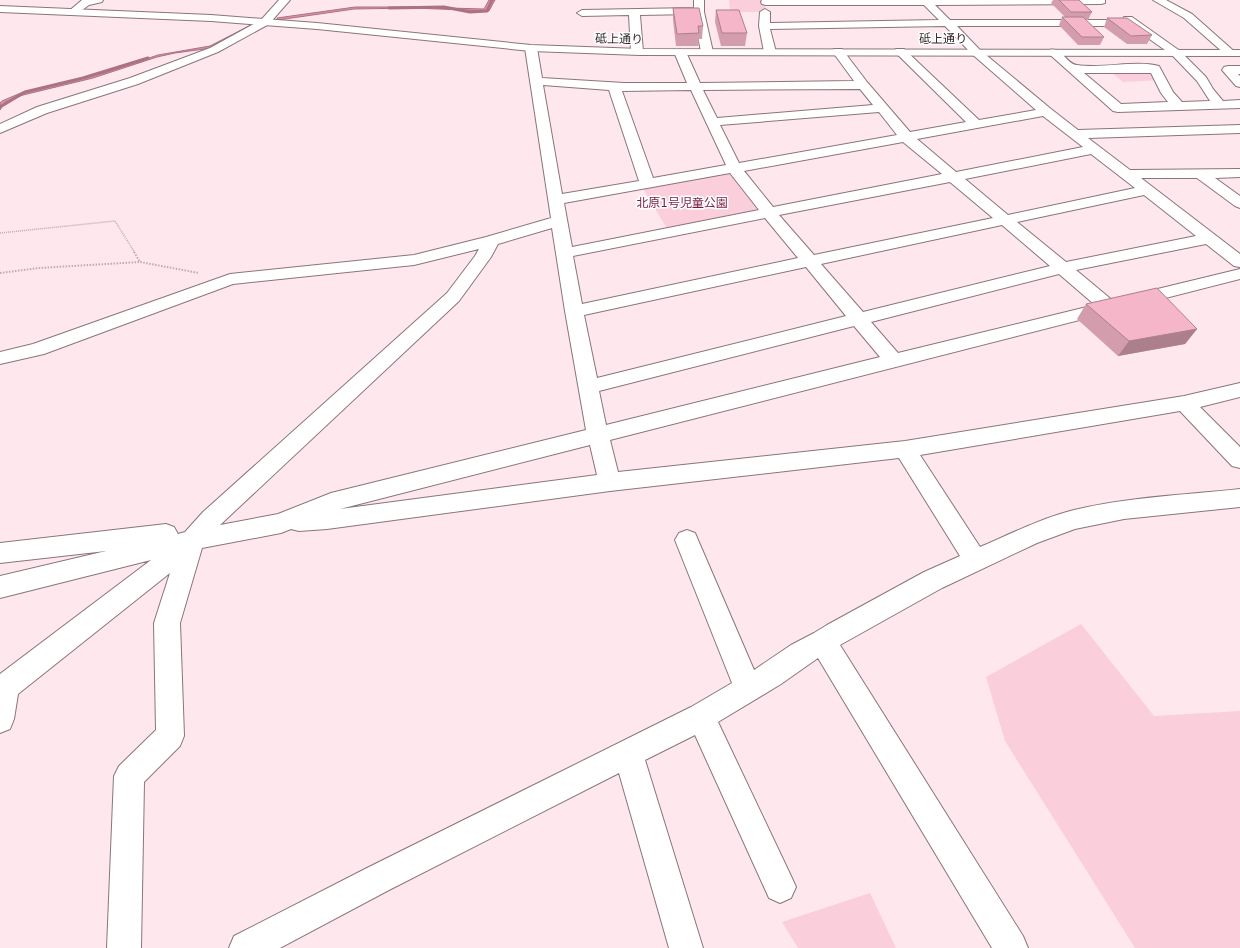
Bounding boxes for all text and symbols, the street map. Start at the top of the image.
street label: 砥上通り [595,32,643,46]
street label: 砥上通り [919,32,967,46]
park label: 北原1号児童公園 [636,196,728,210]

